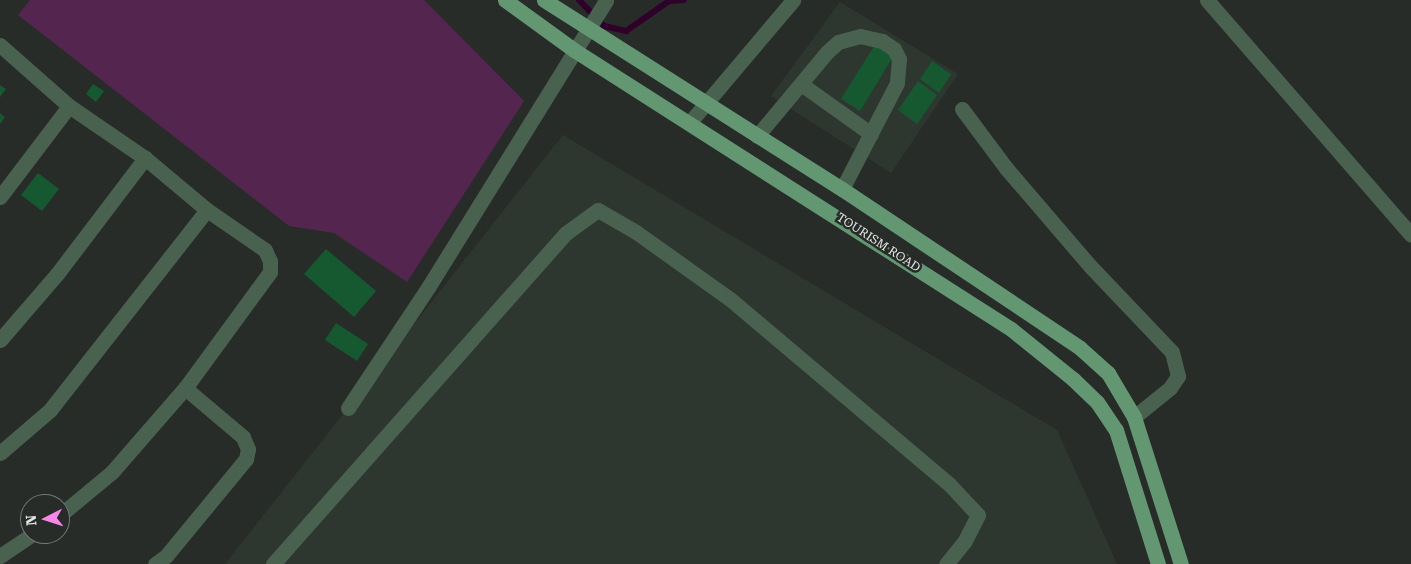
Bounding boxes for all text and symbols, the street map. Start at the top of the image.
street label: TOURISM ROAD [833,211,923,275]
north arrow [20,494,70,544]
text: N [23,514,39,526]

